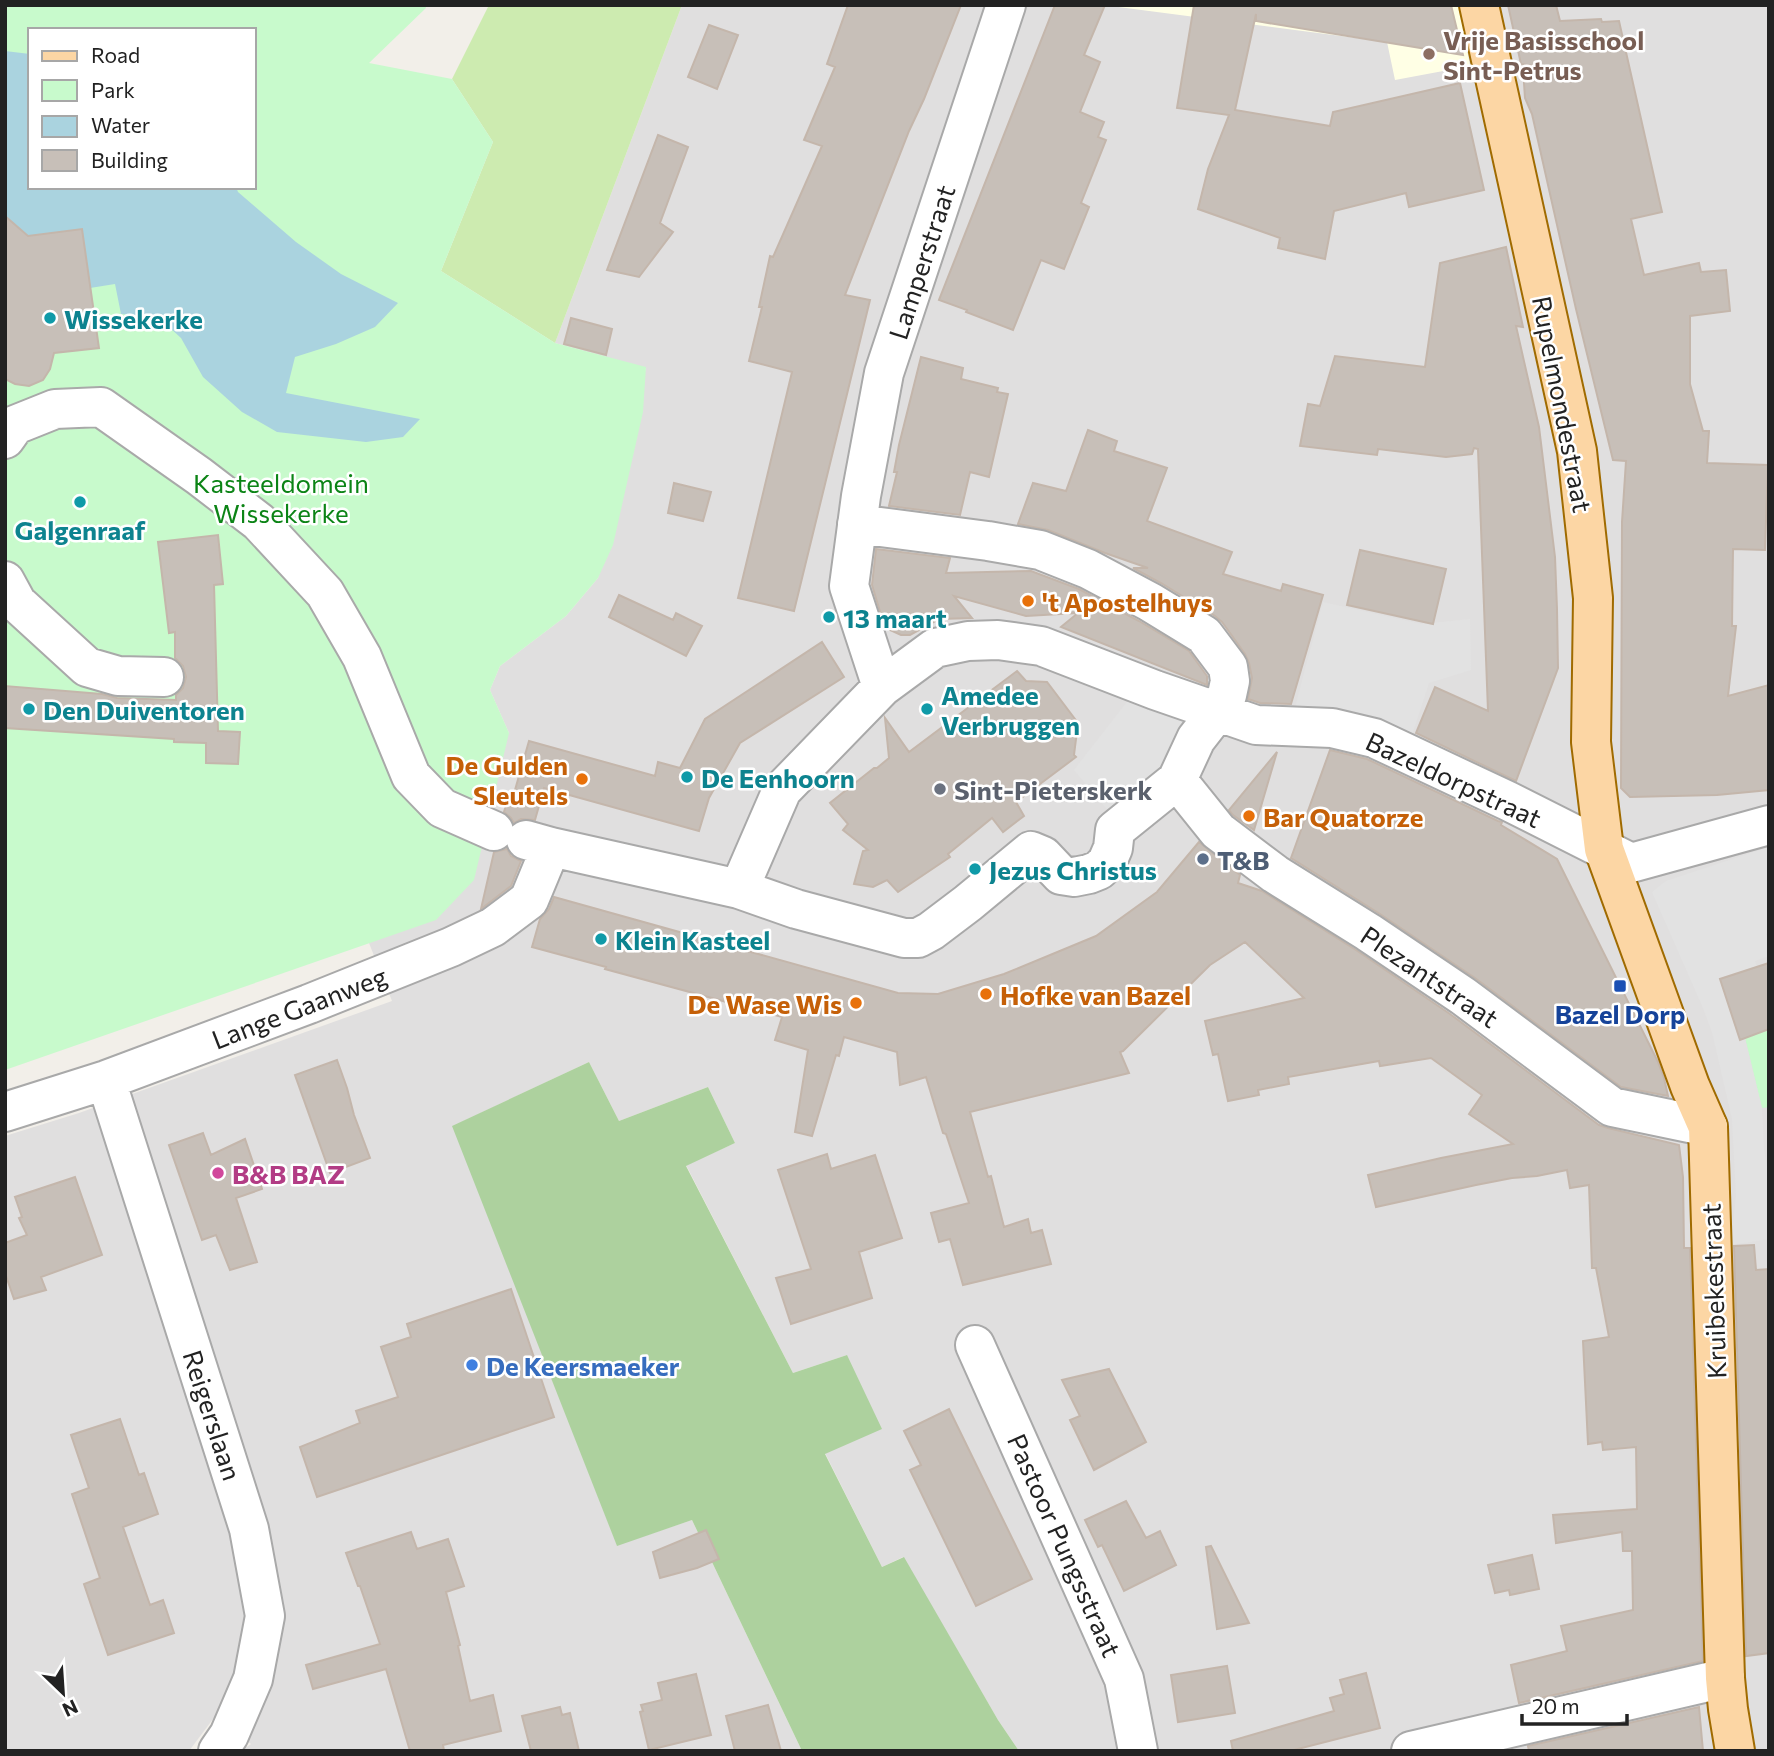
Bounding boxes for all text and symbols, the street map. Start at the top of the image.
place label: Vrije Basisschool Sint-Petrus [1443,24,1644,85]
legend [28,28,256,189]
text: Road [91,42,140,67]
marker: Vrije Basisschool Sint-Petrus [1421,46,1437,62]
text: Park [91,77,135,102]
text: Water [91,112,150,137]
text: Building [91,147,168,172]
street label: Lamperstraat [881,181,961,343]
street label: Rupelmondestraat [1527,293,1599,515]
place label: Wissekerke [64,303,203,334]
marker: Wissekerke [42,310,58,326]
park label: Kasteeldomein Wissekerke [193,467,369,528]
marker: Galgenraaf [72,494,88,510]
place label: Galgenraaf [14,514,146,545]
place label: 't Apostelhuys [1042,586,1213,617]
marker: 't Apostelhuys [1020,593,1036,609]
place label: 13 maart [843,602,947,633]
marker: 13 maart [821,609,837,625]
place label: Amedee Verbruggen [941,679,1080,740]
place label: Den Duiventoren [43,694,245,725]
marker: Den Duiventoren [21,701,37,717]
marker: Amedee Verbruggen [919,701,935,717]
street label: Bazeldorpstraat [1361,725,1547,833]
place label: De Gulden Sleutels [445,749,568,810]
place label: De Eenhoorn [701,762,855,793]
marker: De Eenhoorn [679,769,695,785]
marker: De Gulden Sleutels [574,771,590,787]
place label: Sint-Pieterskerk [954,774,1152,805]
marker: Sint-Pieterskerk [932,781,948,797]
place label: Bar Quatorze [1263,801,1423,832]
marker: Bar Quatorze [1241,808,1257,824]
place label: T&B [1217,844,1270,875]
marker: T&B [1195,851,1211,867]
place label: Jezus Christus [989,854,1157,885]
marker: Jezus Christus [967,861,983,877]
street label: Plezantstraat [1355,919,1505,1033]
place label: Klein Kasteel [615,924,770,955]
marker: Klein Kasteel [593,931,609,947]
street label: Lange Gaanweg [207,959,391,1055]
marker: Bazel Dorp [1612,978,1628,994]
place label: Hofke van Bazel [1000,979,1191,1010]
marker: Hofke van Bazel [978,986,994,1002]
place label: De Wase Wis [687,988,842,1019]
marker: De Wase Wis [848,995,864,1011]
place label: Bazel Dorp [1555,998,1685,1029]
place label: B&B BAZ [232,1158,345,1189]
marker: B&B BAZ [210,1165,226,1181]
street label: Kruibekestraat [1694,1203,1732,1379]
street label: Reigerslaan [177,1346,249,1484]
place label: De Keersmaeker [486,1350,680,1381]
marker: De Keersmaeker [464,1357,480,1373]
street label: Pastoor Pungsstraat [1002,1429,1128,1661]
north arrow [28,1658,98,1728]
scale bar [1522,1682,1627,1726]
text: 20 m [1532,1693,1580,1718]
text: N [59,1695,82,1722]

